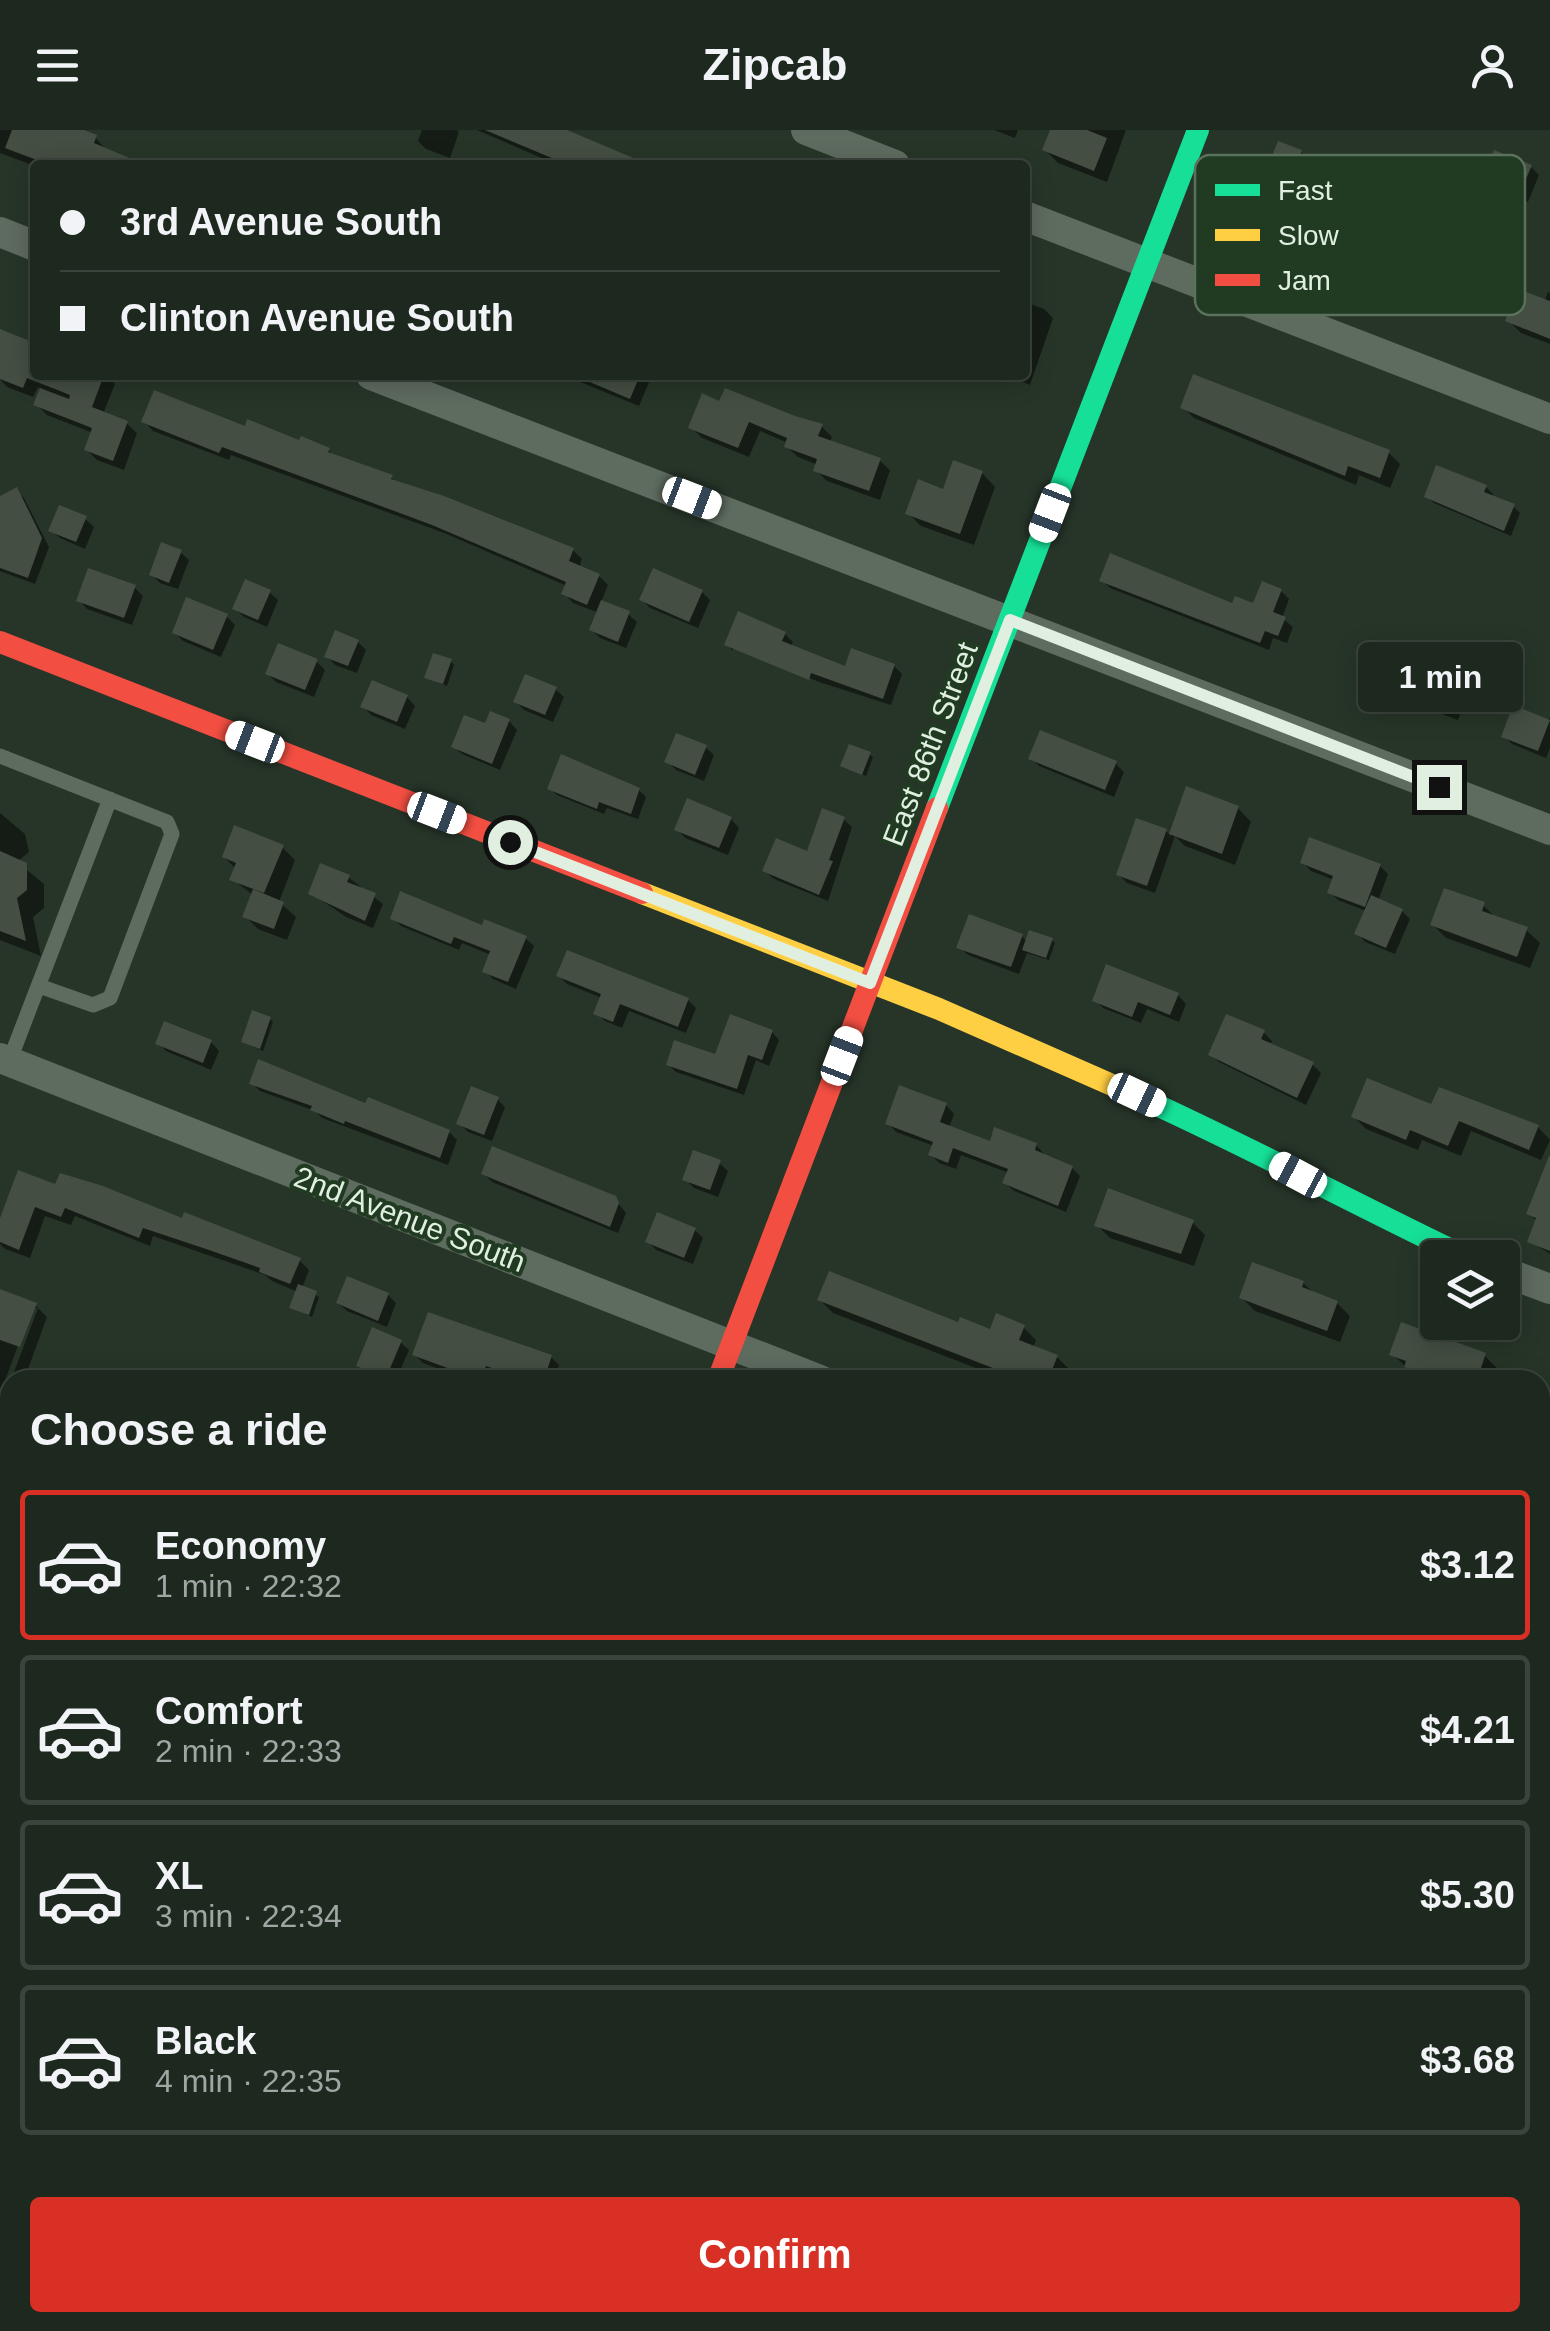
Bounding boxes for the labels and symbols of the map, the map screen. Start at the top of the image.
legend [1195,155,1525,315]
text: Fast [1278,175,1333,206]
text: Slow [1278,220,1339,251]
text: Jam [1278,265,1331,296]
car [659,473,725,523]
car [1025,480,1075,546]
street label: East 86th Street [876,637,984,850]
callout: 1 min [1356,642,1522,712]
car [222,717,288,767]
route end [1417,765,1462,810]
car [404,788,470,838]
route start [488,820,533,865]
car [817,1023,867,1089]
car [1103,1069,1171,1121]
car [1264,1148,1332,1202]
street label: 2nd Avenue South [290,1160,530,1278]

